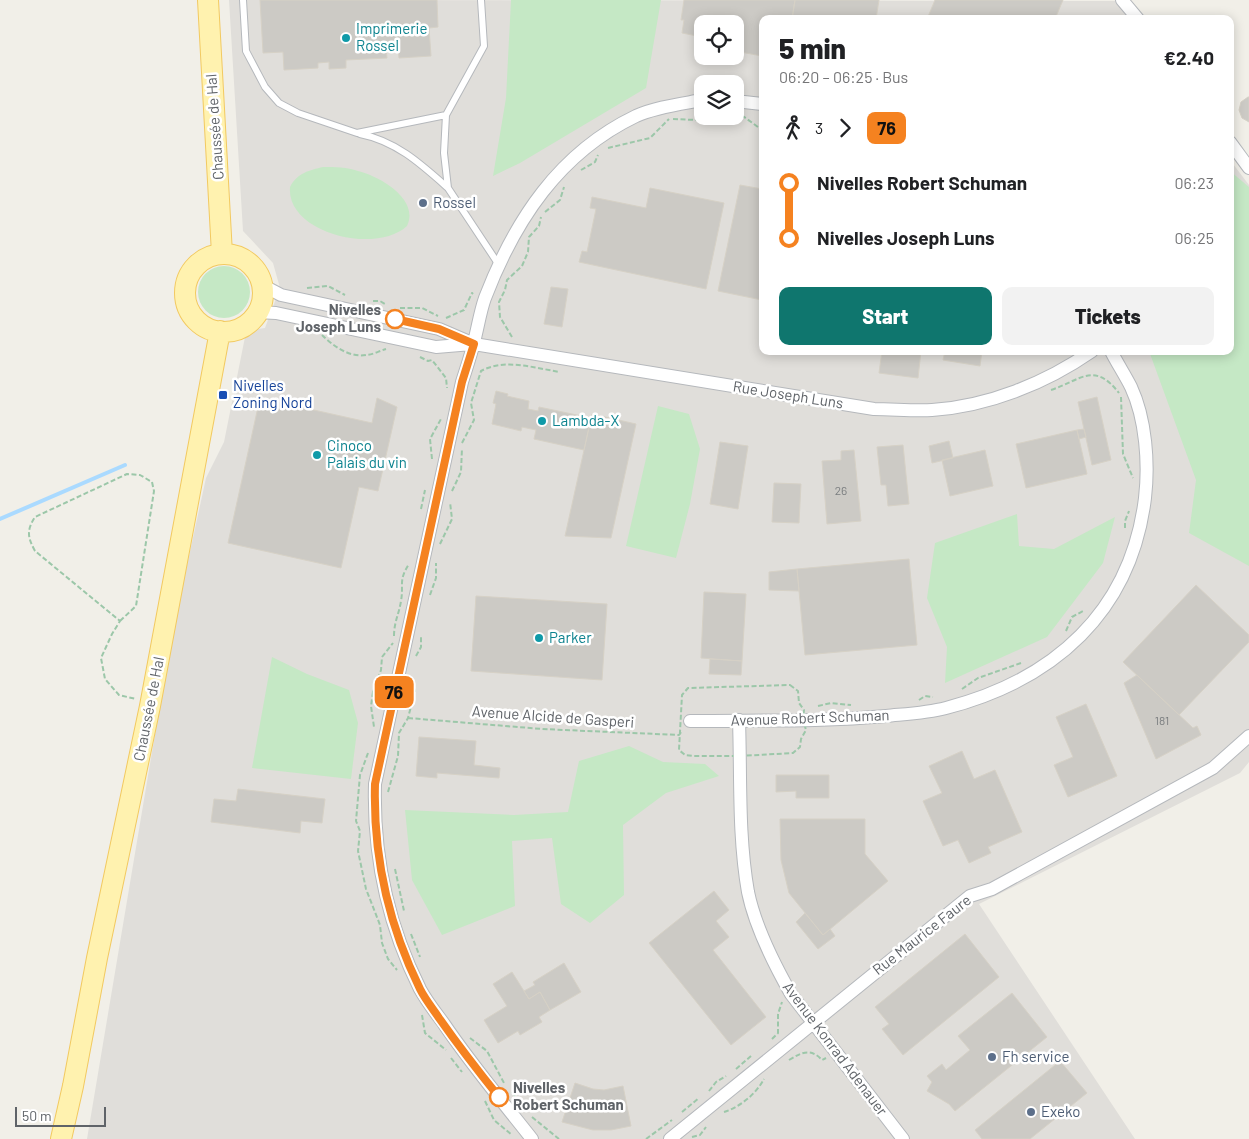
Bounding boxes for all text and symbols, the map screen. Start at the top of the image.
map controls [694,15,744,125]
button: locate [694,15,744,65]
place label: Imprimerie Rossel [356,19,427,54]
text: 5 min [779,31,846,65]
marker: Imprimerie Rossel [340,32,352,44]
text: €2.40 [1164,46,1214,69]
text: 06:20 – 06:25 · Bus [779,67,908,86]
street label: Chaussée de Hal [201,73,227,181]
button: layers [694,75,744,125]
icon: walk [779,114,807,142]
icon: forward [831,114,859,142]
text: 76 [877,117,896,139]
text: 3 [815,118,823,137]
text: Nivelles Robert Schuman [817,171,1027,194]
text: 06:23 [1175,173,1214,192]
place label: Rossel [433,193,476,211]
marker: Rossel [417,197,429,209]
text: Nivelles Joseph Luns [817,226,995,249]
text: 06:25 [1174,228,1214,247]
button: Start [779,287,992,345]
button: Tickets [1002,287,1214,345]
place label: Nivelles Joseph Luns [296,300,381,335]
marker: Nivelles Joseph Luns [385,309,405,329]
place label: Nivelles Zoning Nord [233,376,312,411]
street label: Rue Joseph Luns [732,376,845,412]
marker: Nivelles Zoning Nord [217,389,229,401]
place label: Lambda-X [552,411,619,429]
marker: Lambda-X [536,415,548,427]
place label: Cinoco Palais du vin [327,436,407,471]
marker: Cinoco Palais du vin [311,449,323,461]
house number: 26 [835,483,847,497]
place label: Parker [549,628,592,646]
marker: Parker [533,632,545,644]
street label: Chaussée de Hal [129,655,167,763]
line badge: 76 [372,676,416,708]
text: 76 [385,681,403,703]
street label: Avenue Alcide de Gasperi [471,701,635,731]
street label: Avenue Robert Schuman [730,705,890,729]
house number: 181 [1155,713,1169,727]
street label: Rue Maurice Faure [869,890,974,978]
street label: Avenue Konrad Adenauer [780,978,892,1119]
place label: Fh service [1002,1047,1069,1065]
marker: Fh service [986,1051,998,1063]
place label: Nivelles Robert Schuman [513,1078,624,1113]
marker: Nivelles Robert Schuman [489,1087,509,1107]
place label: Exeko [1041,1102,1080,1120]
scale bar [15,1104,106,1127]
marker: Exeko [1025,1106,1037,1118]
text: 50 m [22,1107,51,1124]

